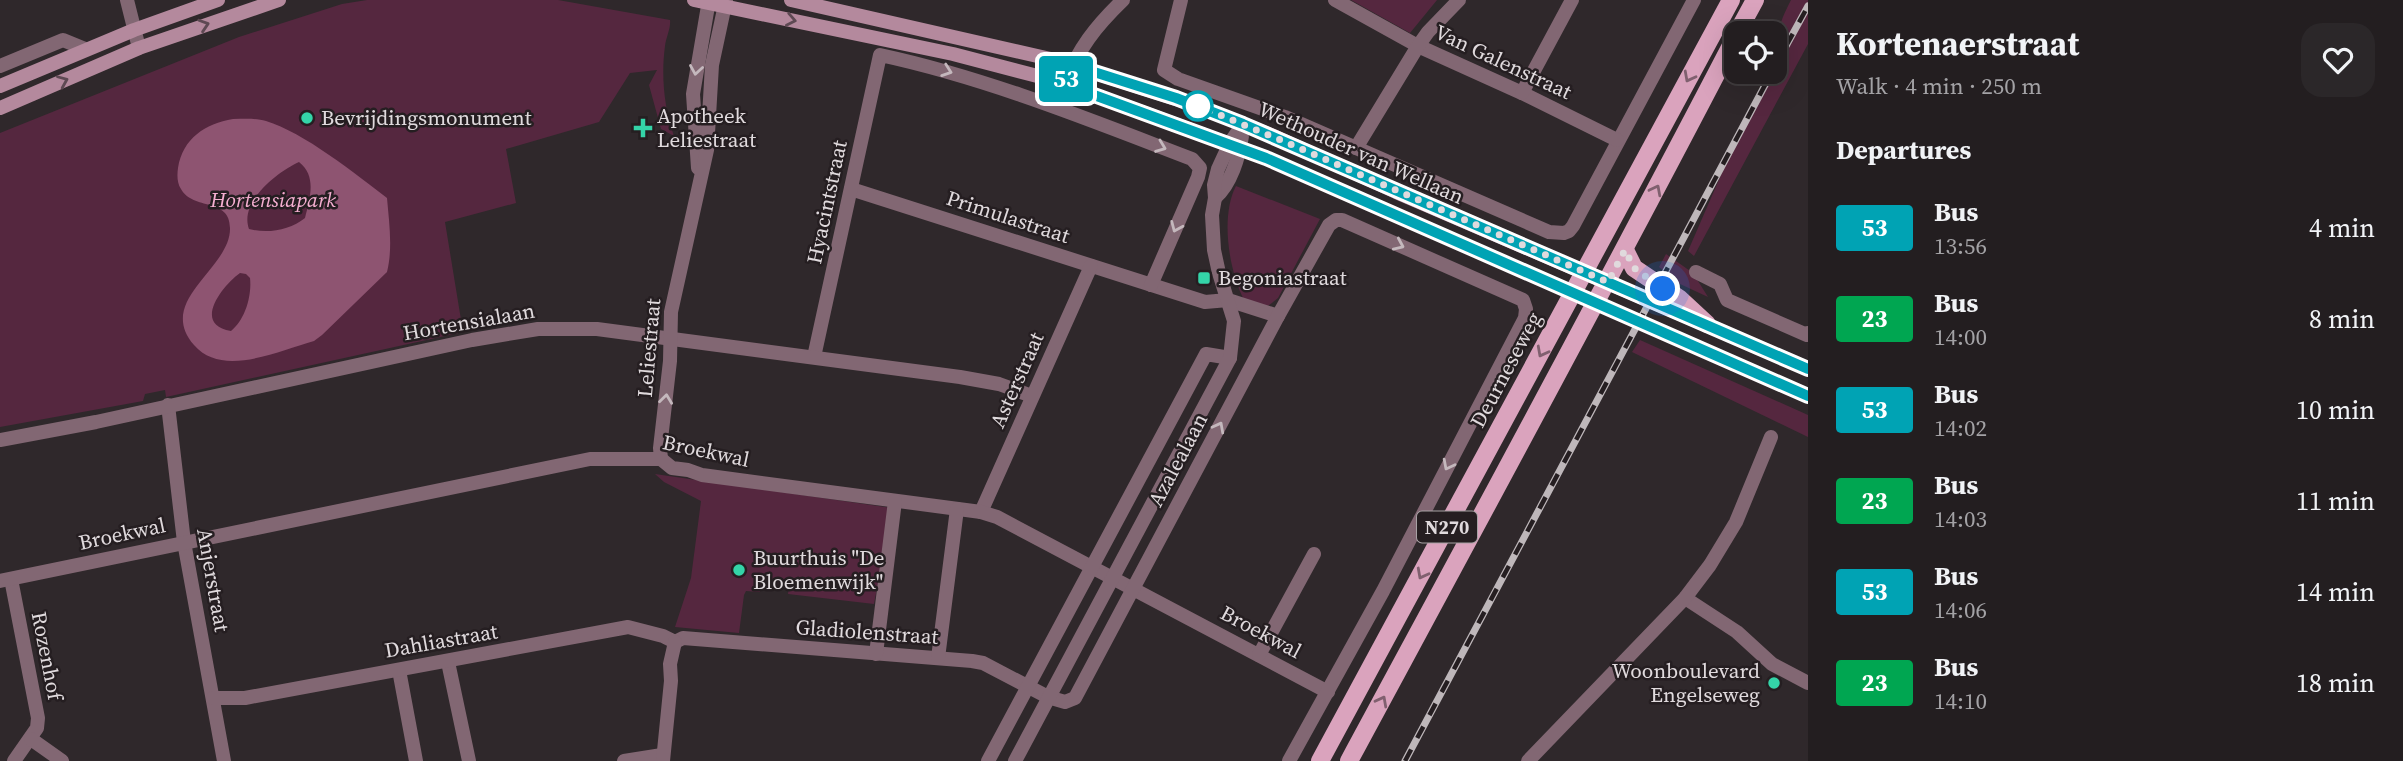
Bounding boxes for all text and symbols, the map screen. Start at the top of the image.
one-way arrow [785,11,797,26]
street label: Van Galenstraat [1430,17,1577,106]
one-way arrow [197,19,209,33]
map controls [1724,21,1787,84]
button: locate [1724,21,1787,84]
text: Kortenaerstraat [1836,21,2079,66]
button: heart [2301,23,2375,97]
line badge: 53 [1034,56,1098,102]
text: 53 [1053,62,1079,95]
one-way arrow [940,63,952,77]
one-way arrow [689,64,704,76]
one-way arrow [1684,70,1697,82]
text: Walk · 4 min · 250 m [1836,70,2042,102]
one-way arrow [55,75,68,89]
unlabelled marker [1183,91,1213,121]
street label: Wethouder van Wellaan [1254,94,1469,211]
place label: Apotheek Leliestraat [657,101,756,154]
place label: Bevrijdingsmonument [321,103,532,132]
marker: Bevrijdingsmonument [299,110,315,126]
marker: Apotheek Leliestraat [635,120,651,136]
text: Departures [1836,132,1971,168]
street label: Hyacintstraat [799,137,854,266]
one-way arrow [1155,138,1167,152]
street label: Primulastraat [943,183,1074,250]
park label: Hortensiapark [209,185,336,214]
one-way arrow [1648,185,1662,197]
text: Bus [1934,194,1978,230]
text: 4 min [2309,210,2375,246]
text: 53 [1861,211,1888,244]
one-way arrow [1170,220,1184,232]
text: 13:56 [1934,230,1987,262]
one-way arrow [1392,237,1404,251]
place label: Begoniastraat [1218,263,1347,292]
marker: Begoniastraat [1196,270,1212,286]
your location [1645,271,1680,306]
text: Bus [1934,285,1978,321]
street label: Hortensialaan [401,296,537,347]
street label: Leliestraat [630,297,667,399]
text: 8 min [2309,301,2375,337]
text: 23 [1861,302,1888,335]
street label: Deurneseweg [1463,307,1548,433]
text: 14:00 [1934,321,1987,353]
street label: Asterstraat [983,327,1051,432]
one-way arrow [1537,345,1550,357]
text: Bus [1934,376,1978,412]
text: 10 min [2296,392,2375,428]
one-way arrow [658,393,673,405]
text: 53 [1861,393,1888,426]
street label: Azalealaan [1141,408,1214,511]
text: 14:02 [1934,412,1987,444]
one-way arrow [1211,421,1225,434]
street label: Broekwal [660,427,752,474]
one-way arrow [1442,458,1456,471]
text: Bus [1934,467,1978,503]
text: 11 min [2296,483,2375,519]
text: 23 [1861,484,1888,517]
text: 14:03 [1934,503,1987,535]
street label: Broekwal [76,510,168,557]
road number: N270 [1417,512,1477,542]
street label: Anjerstraat [190,526,237,634]
place label: Buurthuis "De Bloemenwijk" [753,543,885,596]
text: Bus [1934,558,1978,594]
marker: Buurthuis "De Bloemenwijk" [731,562,747,578]
one-way arrow [1417,566,1430,579]
text: 14 min [2296,574,2375,610]
text: 53 [1861,575,1888,608]
text: 14:06 [1934,594,1987,626]
street label: Broekwal [1216,598,1307,665]
street label: Rozenhof [25,609,71,704]
street label: Gladiolenstraat [795,612,940,651]
street label: Dahliastraat [382,616,500,665]
text: Bus [1934,649,1978,685]
place label: Woonboulevard Engelseweg [1612,656,1760,709]
text: 18 min [2296,665,2375,701]
text: 23 [1861,666,1888,699]
marker: Woonboulevard Engelseweg [1766,675,1782,691]
text: 14:10 [1934,685,1987,717]
one-way arrow [1373,696,1387,708]

